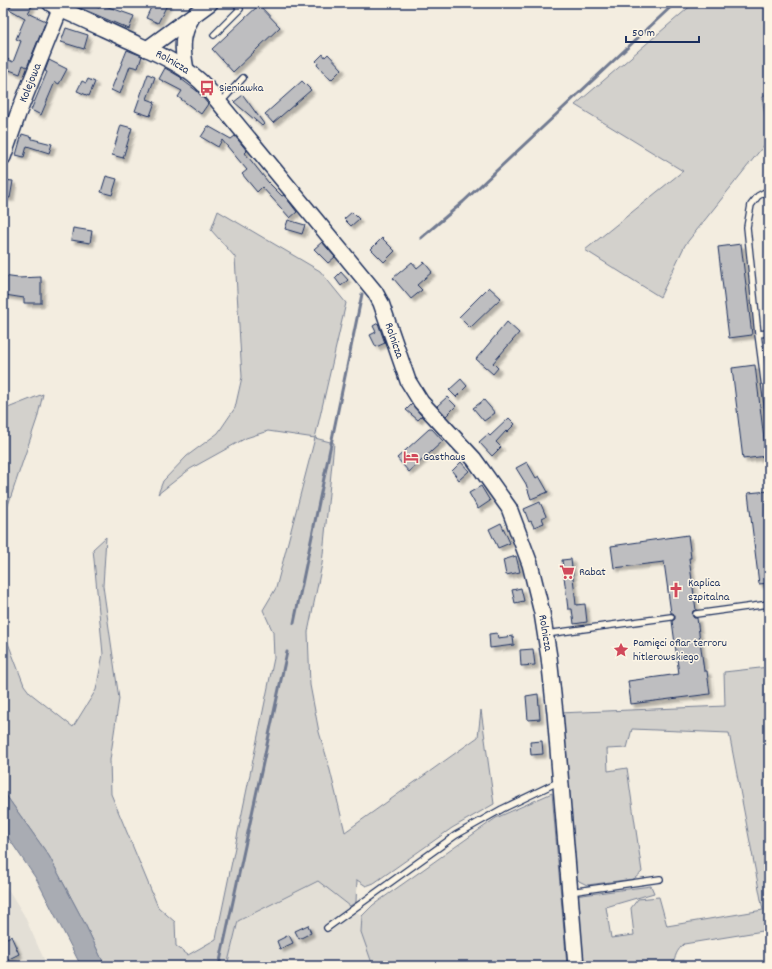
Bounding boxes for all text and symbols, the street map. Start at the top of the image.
scale bar [626,18,699,44]
text: 50 m [632,25,655,42]
street label: Rolnicza [153,46,193,79]
street label: Kolejowa [15,60,46,105]
bus stop icon: Sieniawka [198,79,216,97]
place label: Sieniawka [219,80,264,97]
street label: Rolnicza [380,320,408,361]
hotel icon: Gasthaus [402,448,420,466]
place label: Gasthaus [423,449,466,466]
supermarket icon: Rabat [558,563,576,581]
place label: Rabat [579,564,606,581]
place label: Kaplica szpitalna [688,575,730,606]
church icon: Kaplica szpitalna [667,581,685,599]
street label: Rolnicza [534,613,557,653]
place label: Pamięci ofiar terroru hitlerowskiego [633,635,727,666]
place icon: Pamięci ofiar terroru hitlerowskiego [612,641,630,659]

